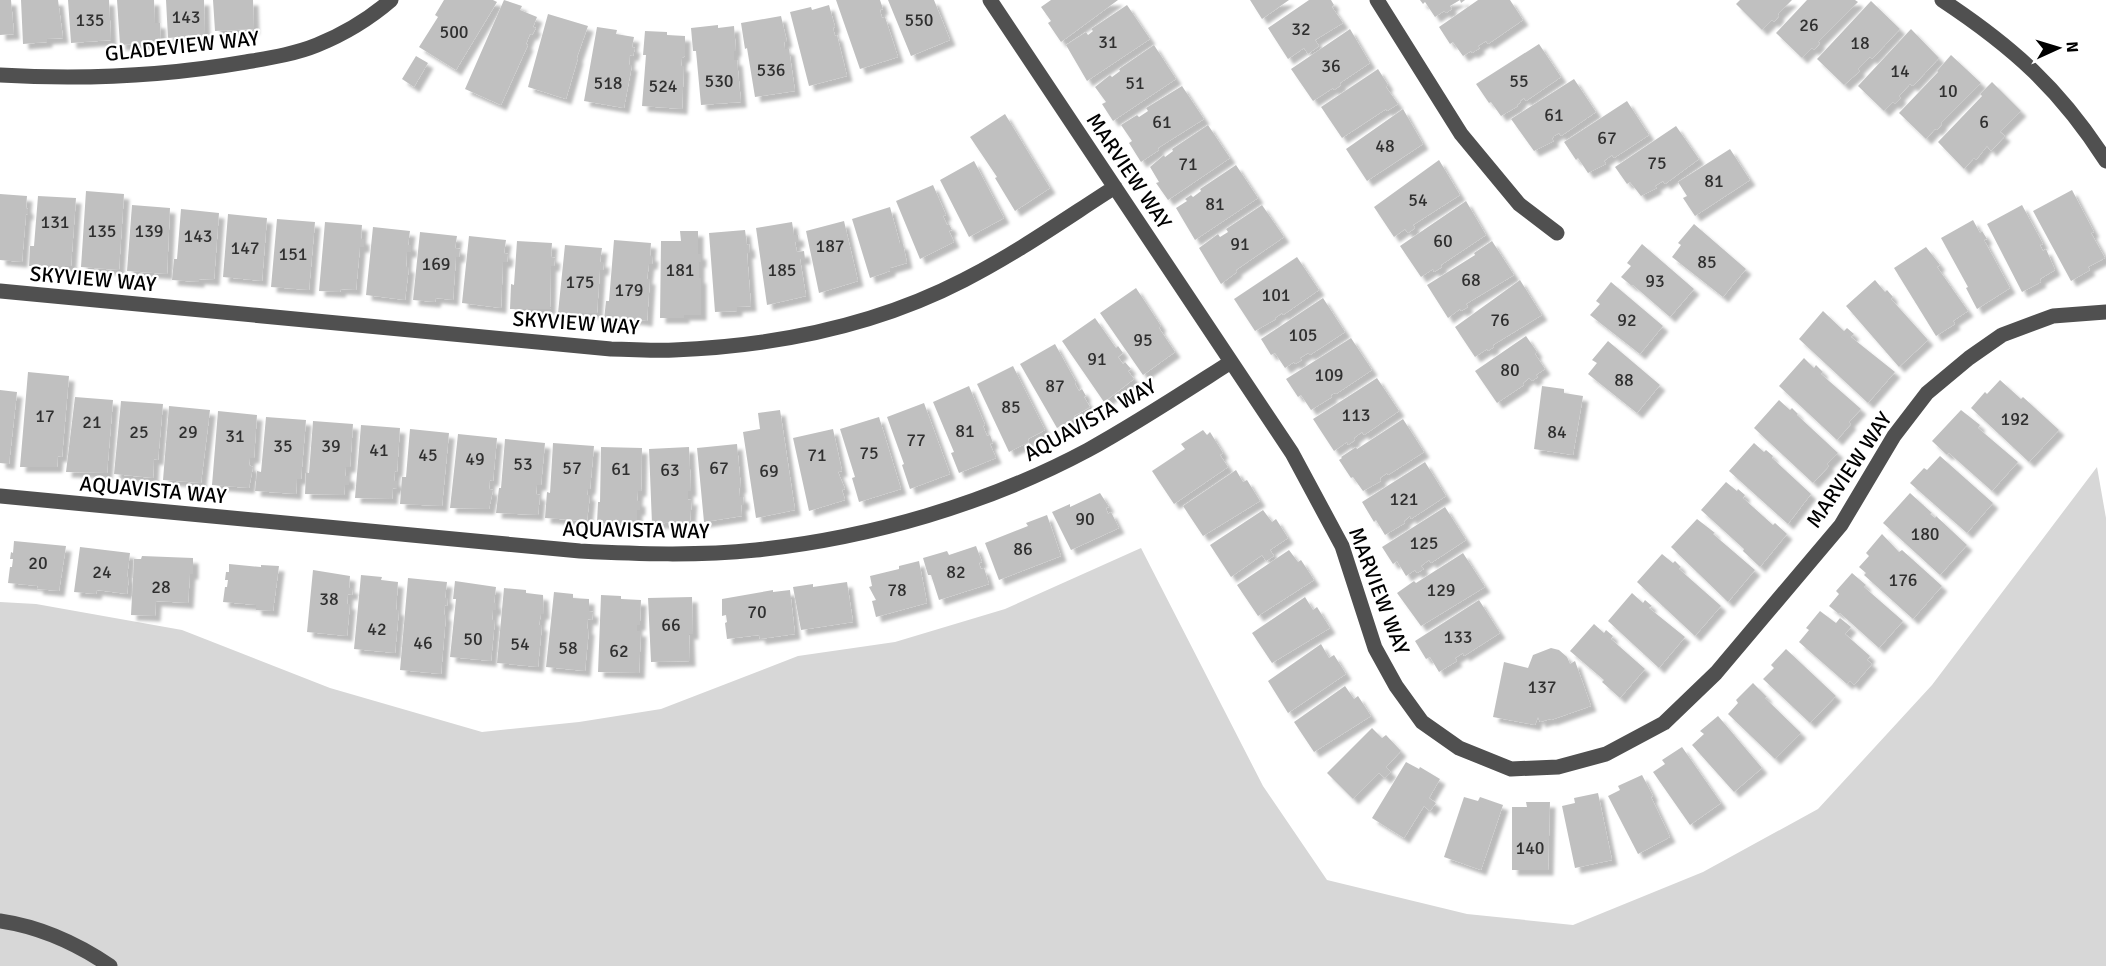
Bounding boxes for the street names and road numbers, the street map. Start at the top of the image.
street label: GLADEVIEW WAY [104,25,261,67]
street label: MARVIEW WAY [1081,108,1178,234]
street label: SKYVIEW WAY [29,261,158,298]
street label: SKYVIEW WAY [512,306,641,340]
street label: AQUAVISTA WAY [1019,373,1161,467]
street label: MARVIEW WAY [1801,407,1898,533]
street label: AQUAVISTA WAY [79,471,228,509]
street label: AQUAVISTA WAY [562,516,710,544]
street label: MARVIEW WAY [1343,524,1415,659]

